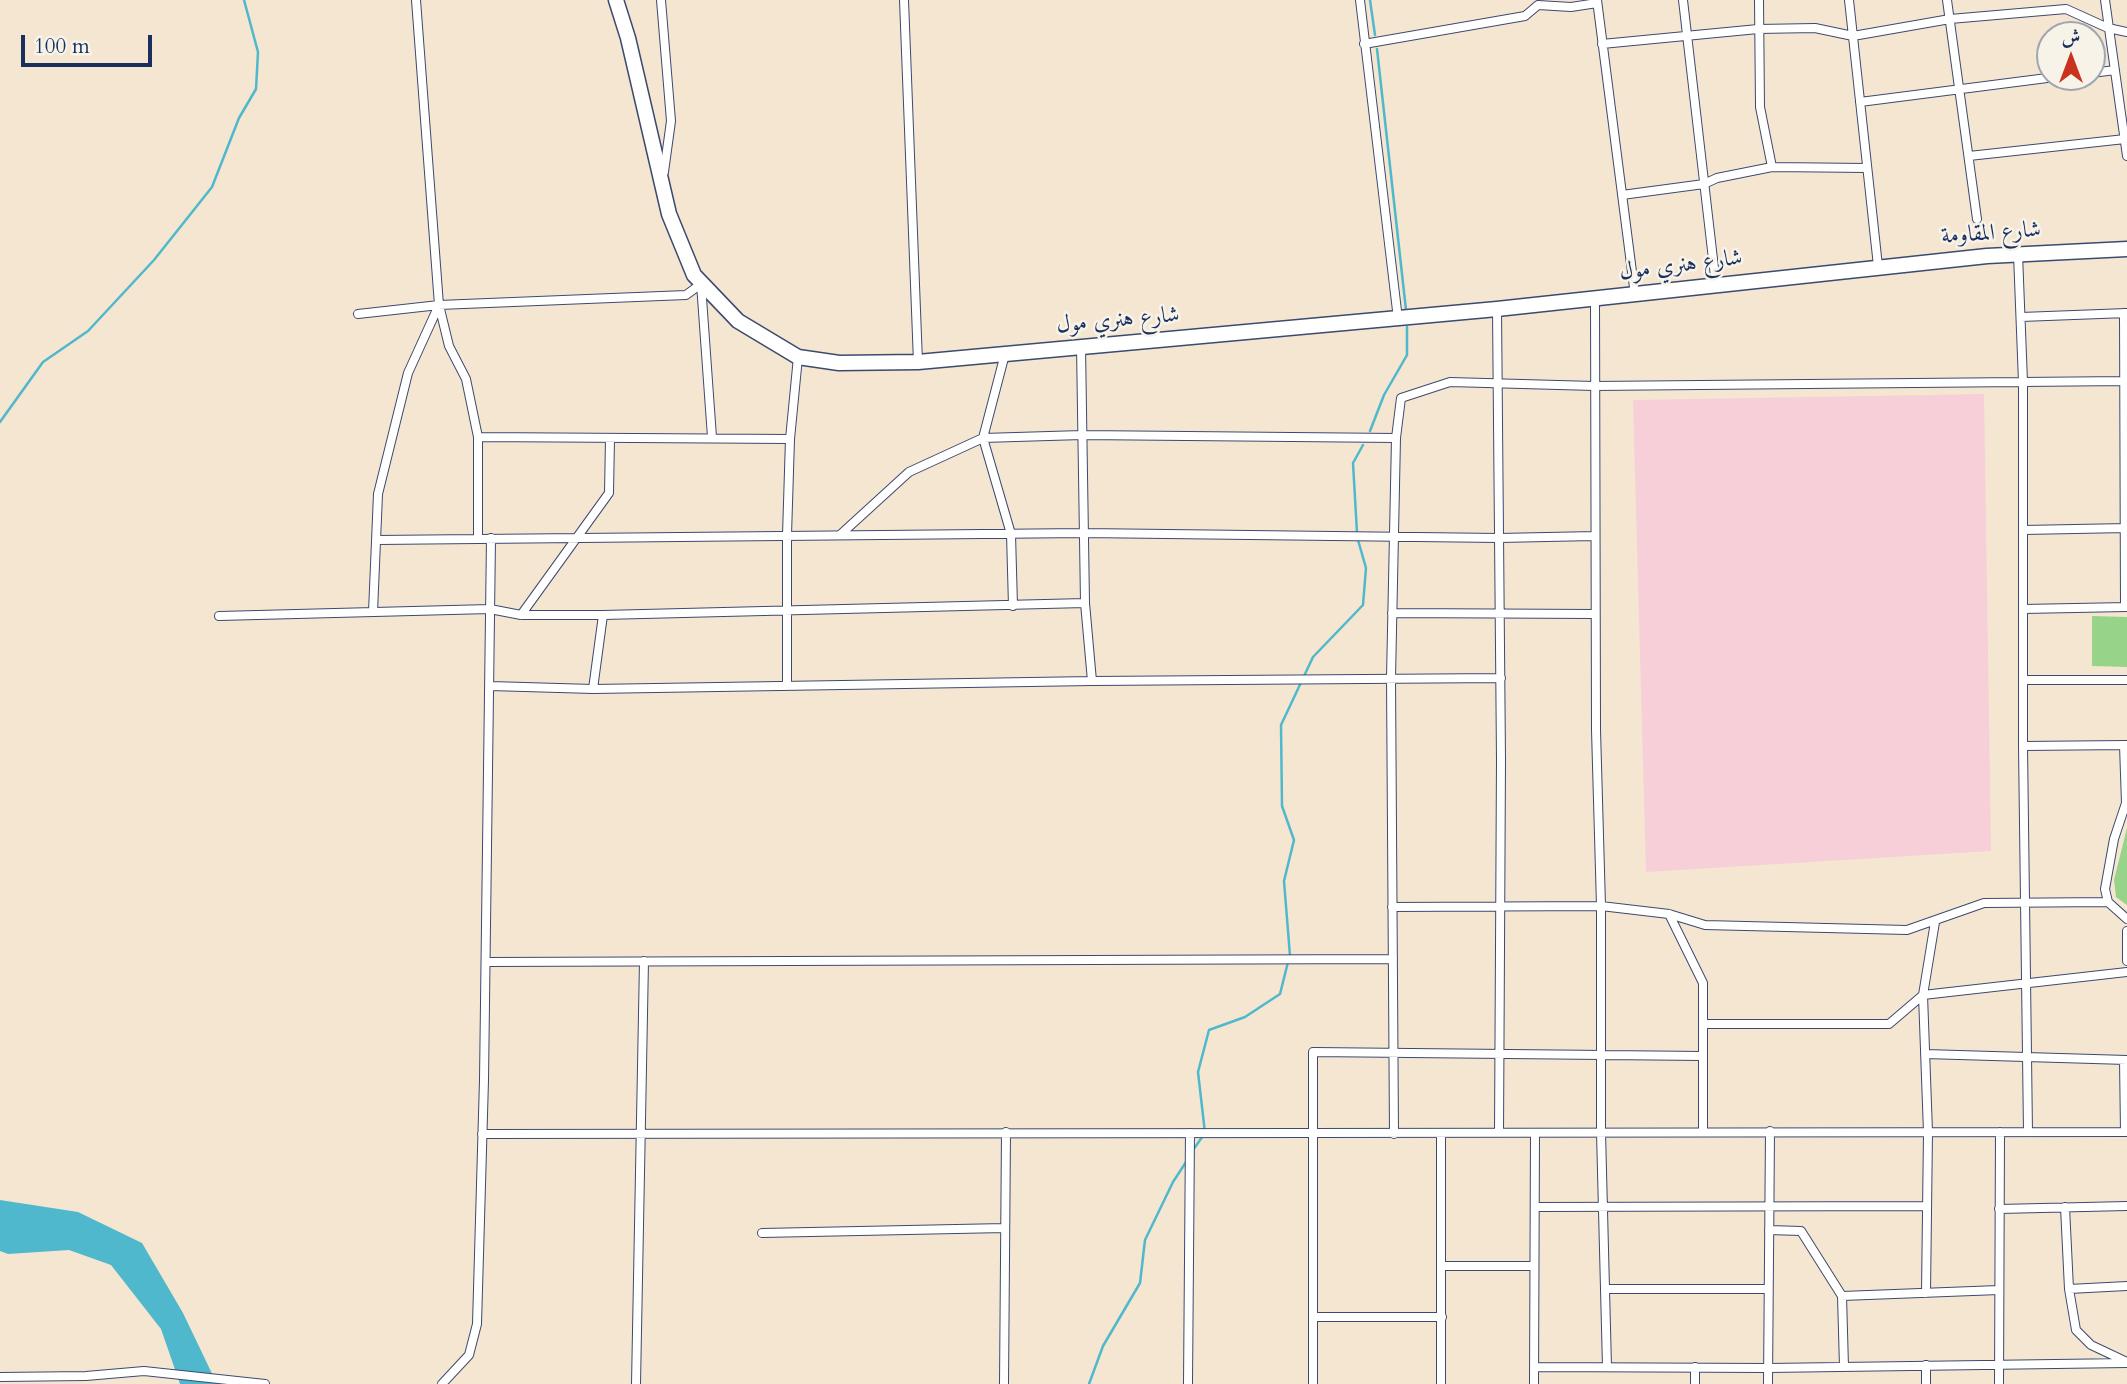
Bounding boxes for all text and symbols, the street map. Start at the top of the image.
scale bar [24,21,156,65]
north arrow [2036,21,2106,91]
text: ش [2062,24,2080,50]
text: 100 m [34,32,90,61]
street label: شارع المقاومة [1940,217,2042,251]
street label: شارع هنري مول [1618,245,1744,287]
street label: شارع هنري مول [1055,302,1181,340]

